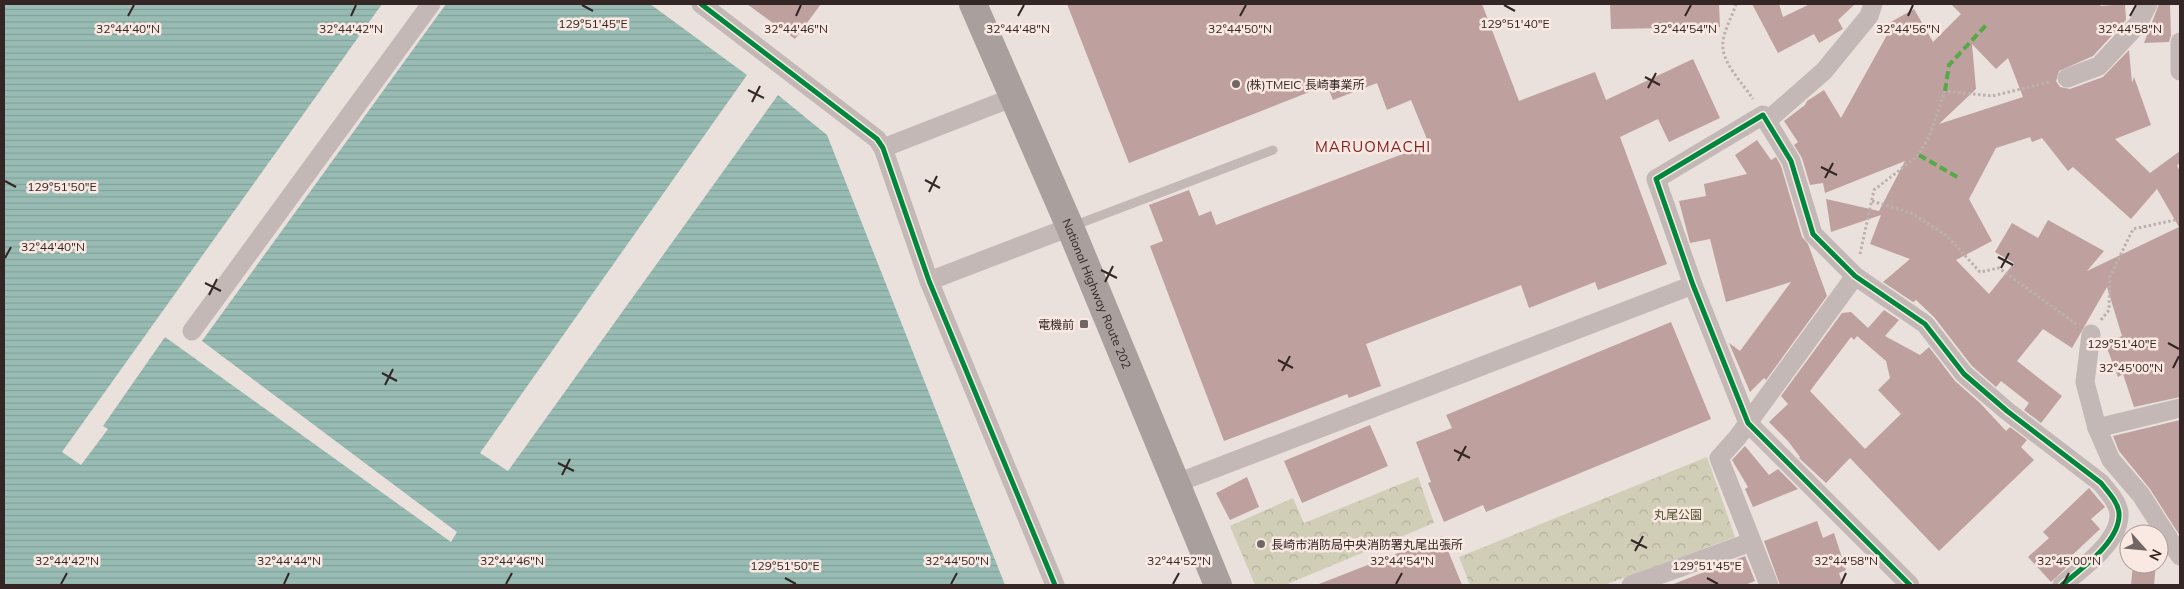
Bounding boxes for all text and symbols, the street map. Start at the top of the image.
text: 129°51'45"E [558,16,628,31]
text: 129°51'40"E [1480,16,1550,31]
text: 32°44'40"N [96,21,160,36]
text: 32°44'42"N [319,21,383,36]
text: 32°44'46"N [764,21,828,36]
text: 32°44'48"N [986,21,1050,36]
text: 32°44'50"N [1208,21,1272,36]
text: 32°44'54"N [1653,21,1717,36]
text: 32°44'56"N [1876,21,1940,36]
text: 32°44'58"N [2098,21,2162,36]
place label: (株)TMEIC 長崎事業所 [1246,77,1365,92]
marker: (株)TMEIC 長崎事業所 [1230,78,1242,90]
district label: MARUOMACHI [1315,137,1431,156]
text: 129°51'50"E [27,179,97,194]
street label: National Highway Route 202 [1060,216,1135,371]
text: 32°44'40"N [21,239,85,254]
place label: 電機前 [1038,317,1074,332]
marker: 電機前 [1078,318,1090,330]
text: 129°51'40"E [2087,336,2157,351]
text: 32°45'00"N [2099,360,2163,375]
park label: 丸尾公園 [1654,507,1702,522]
north arrow [2119,524,2169,574]
place label: 長崎市消防局中央消防署丸尾出張所 [1271,537,1463,552]
marker: 長崎市消防局中央消防署丸尾出張所 [1255,538,1267,550]
text: N [2145,546,2166,564]
text: 32°44'42"N [35,553,99,568]
text: 32°44'44"N [257,553,321,568]
text: 32°44'46"N [480,553,544,568]
text: 32°44'50"N [925,553,989,568]
text: 32°44'52"N [1147,553,1211,568]
text: 32°44'54"N [1370,553,1434,568]
text: 32°44'58"N [1814,553,1878,568]
text: 32°45'00"N [2037,553,2101,568]
text: 129°51'50"E [750,558,820,573]
text: 129°51'45"E [1672,558,1742,573]

